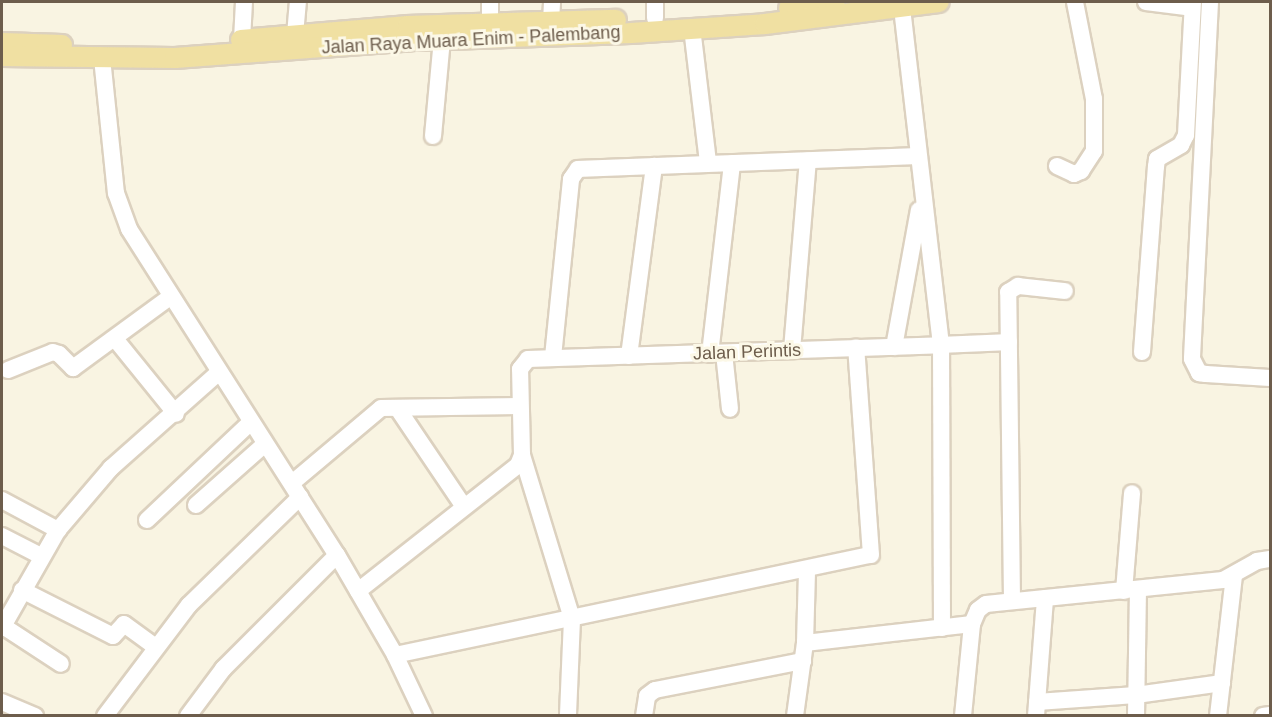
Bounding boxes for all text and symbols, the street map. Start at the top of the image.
street label: Jalan Raya Muara Enim - Palembang [321,21,621,59]
street label: Jalan Perintis [693,339,801,365]

